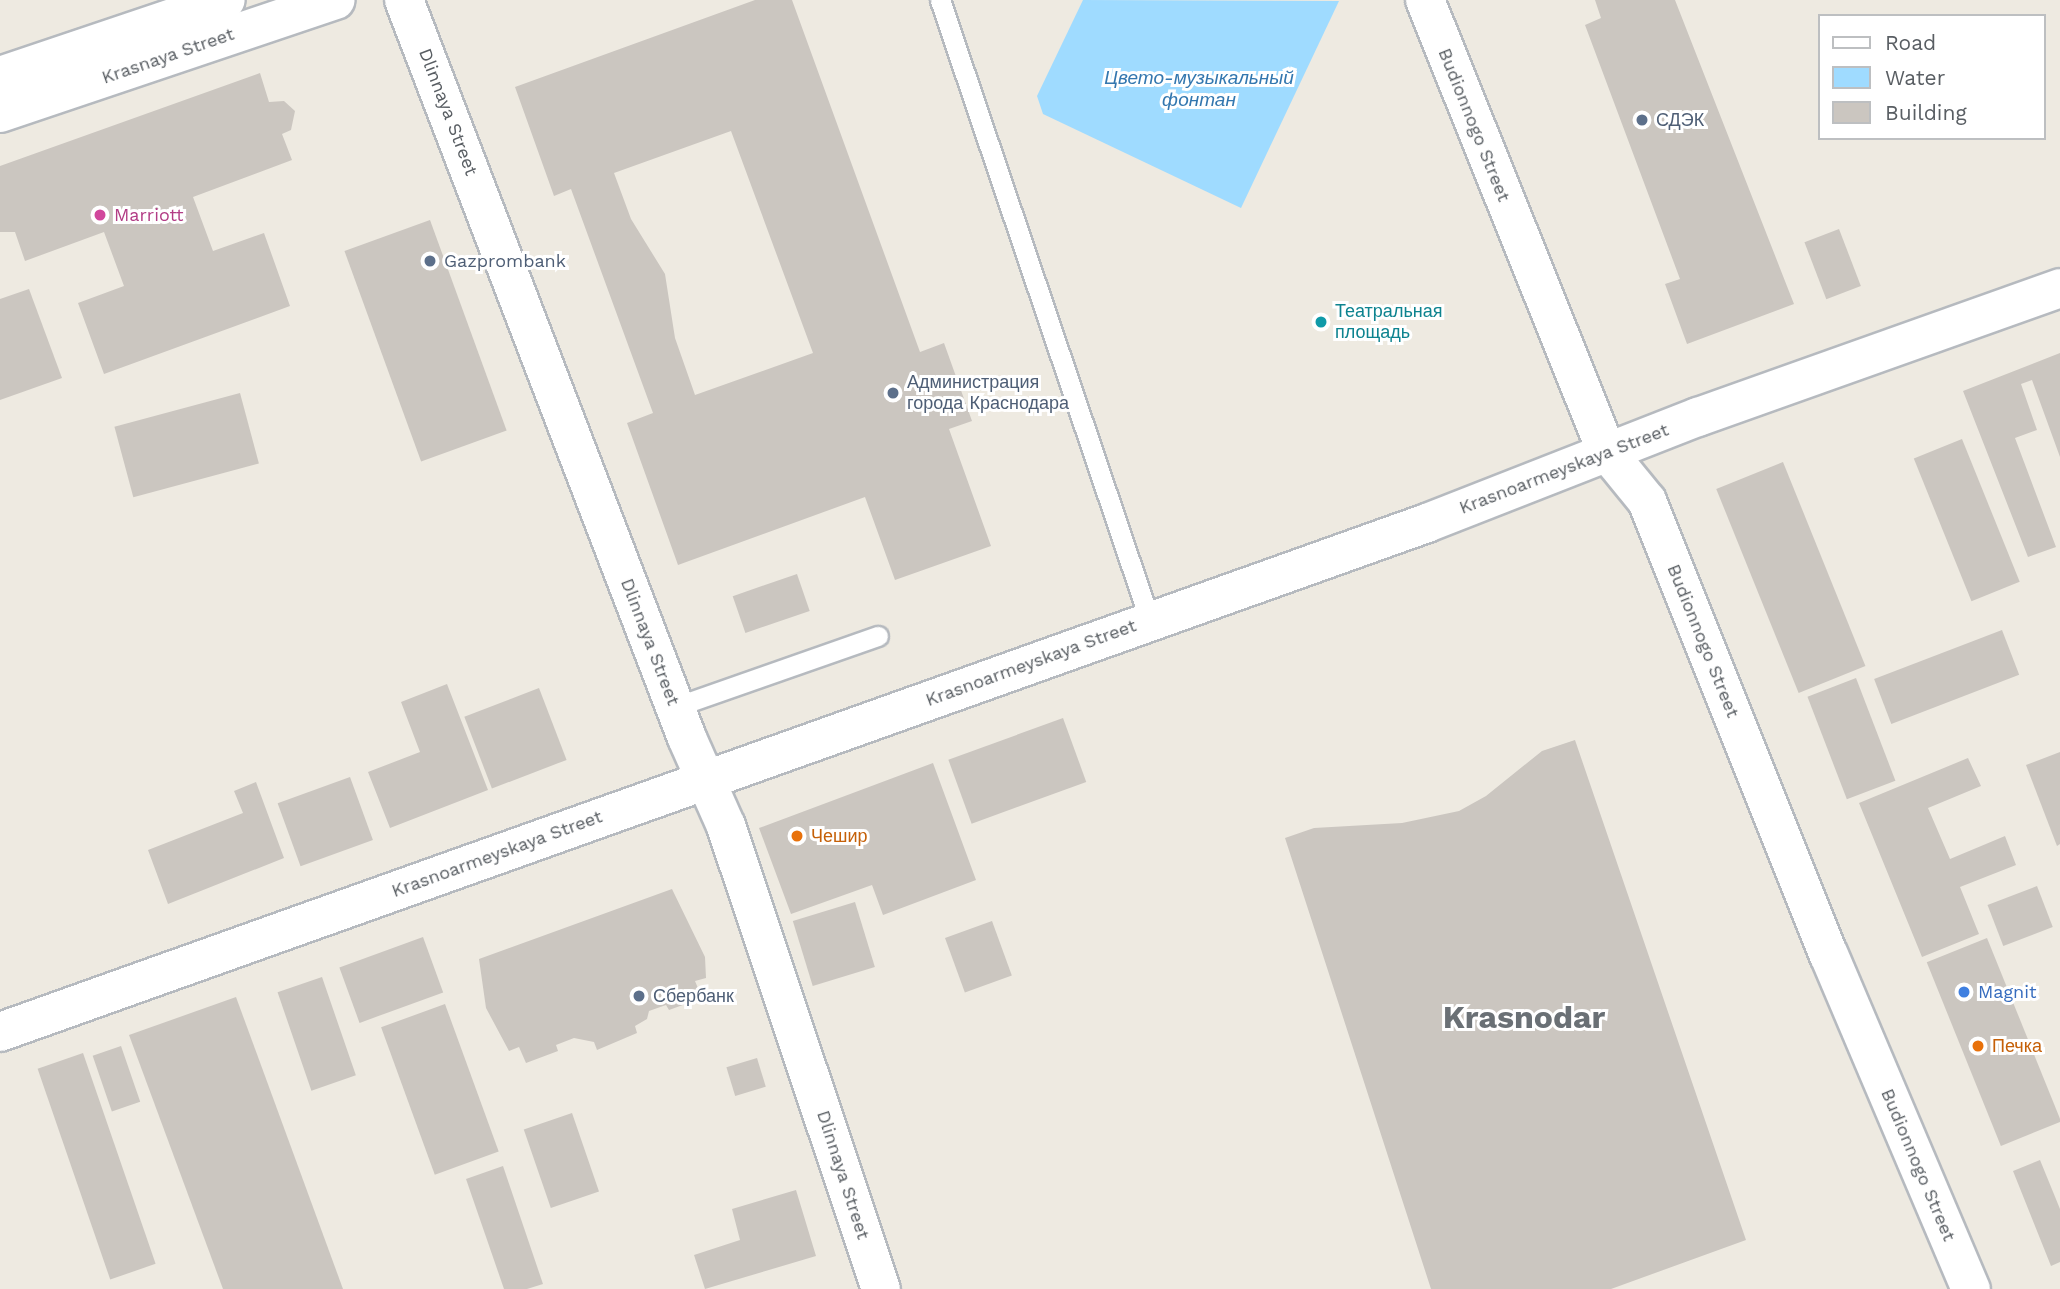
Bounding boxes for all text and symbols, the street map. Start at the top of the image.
legend [1818,14,2046,140]
street label: Krasnaya Street [99,23,237,89]
text: Road [1885,30,1936,55]
street label: Dlinnaya Street [414,45,482,179]
street label: Budionnogo Street [1433,45,1515,205]
text: Water [1885,65,1945,90]
water label: Цвето-музыкальный фонтан [1104,67,1294,111]
text: Building [1885,100,1967,125]
place label: СДЭК [1656,109,1704,131]
marker: СДЭК [1634,112,1650,128]
place label: Marriott [114,204,183,226]
marker: Marriott [92,207,108,223]
place label: Gazprombank [444,250,566,272]
marker: Gazprombank [422,253,438,269]
place label: Театральная площадь [1335,301,1442,344]
marker: Театральная площадь [1313,314,1329,330]
place label: Администрация города Краснодара [907,372,1069,414]
marker: Администрация города Краснодара [885,385,901,401]
street label: Krasnoarmeyskaya Street [1456,419,1672,519]
street label: Budionnogo Street [1662,561,1744,721]
street label: Dlinnaya Street [616,575,684,709]
street label: Krasnoarmeyskaya Street [923,615,1139,711]
street label: Krasnoarmeyskaya Street [389,806,605,902]
place label: Чешир [811,825,868,847]
marker: Чешир [789,828,805,844]
place label: Magnit [1978,981,2036,1003]
marker: Magnit [1956,984,1972,1000]
place label: Сбербанк [653,985,734,1007]
marker: Сбербанк [631,988,647,1004]
district label: Krasnodar [1443,998,1605,1036]
place label: Печка [1992,1035,2042,1057]
marker: Печка [1970,1038,1986,1054]
street label: Budionnogo Street [1876,1086,1960,1244]
street label: Dlinnaya Street [812,1108,874,1242]

